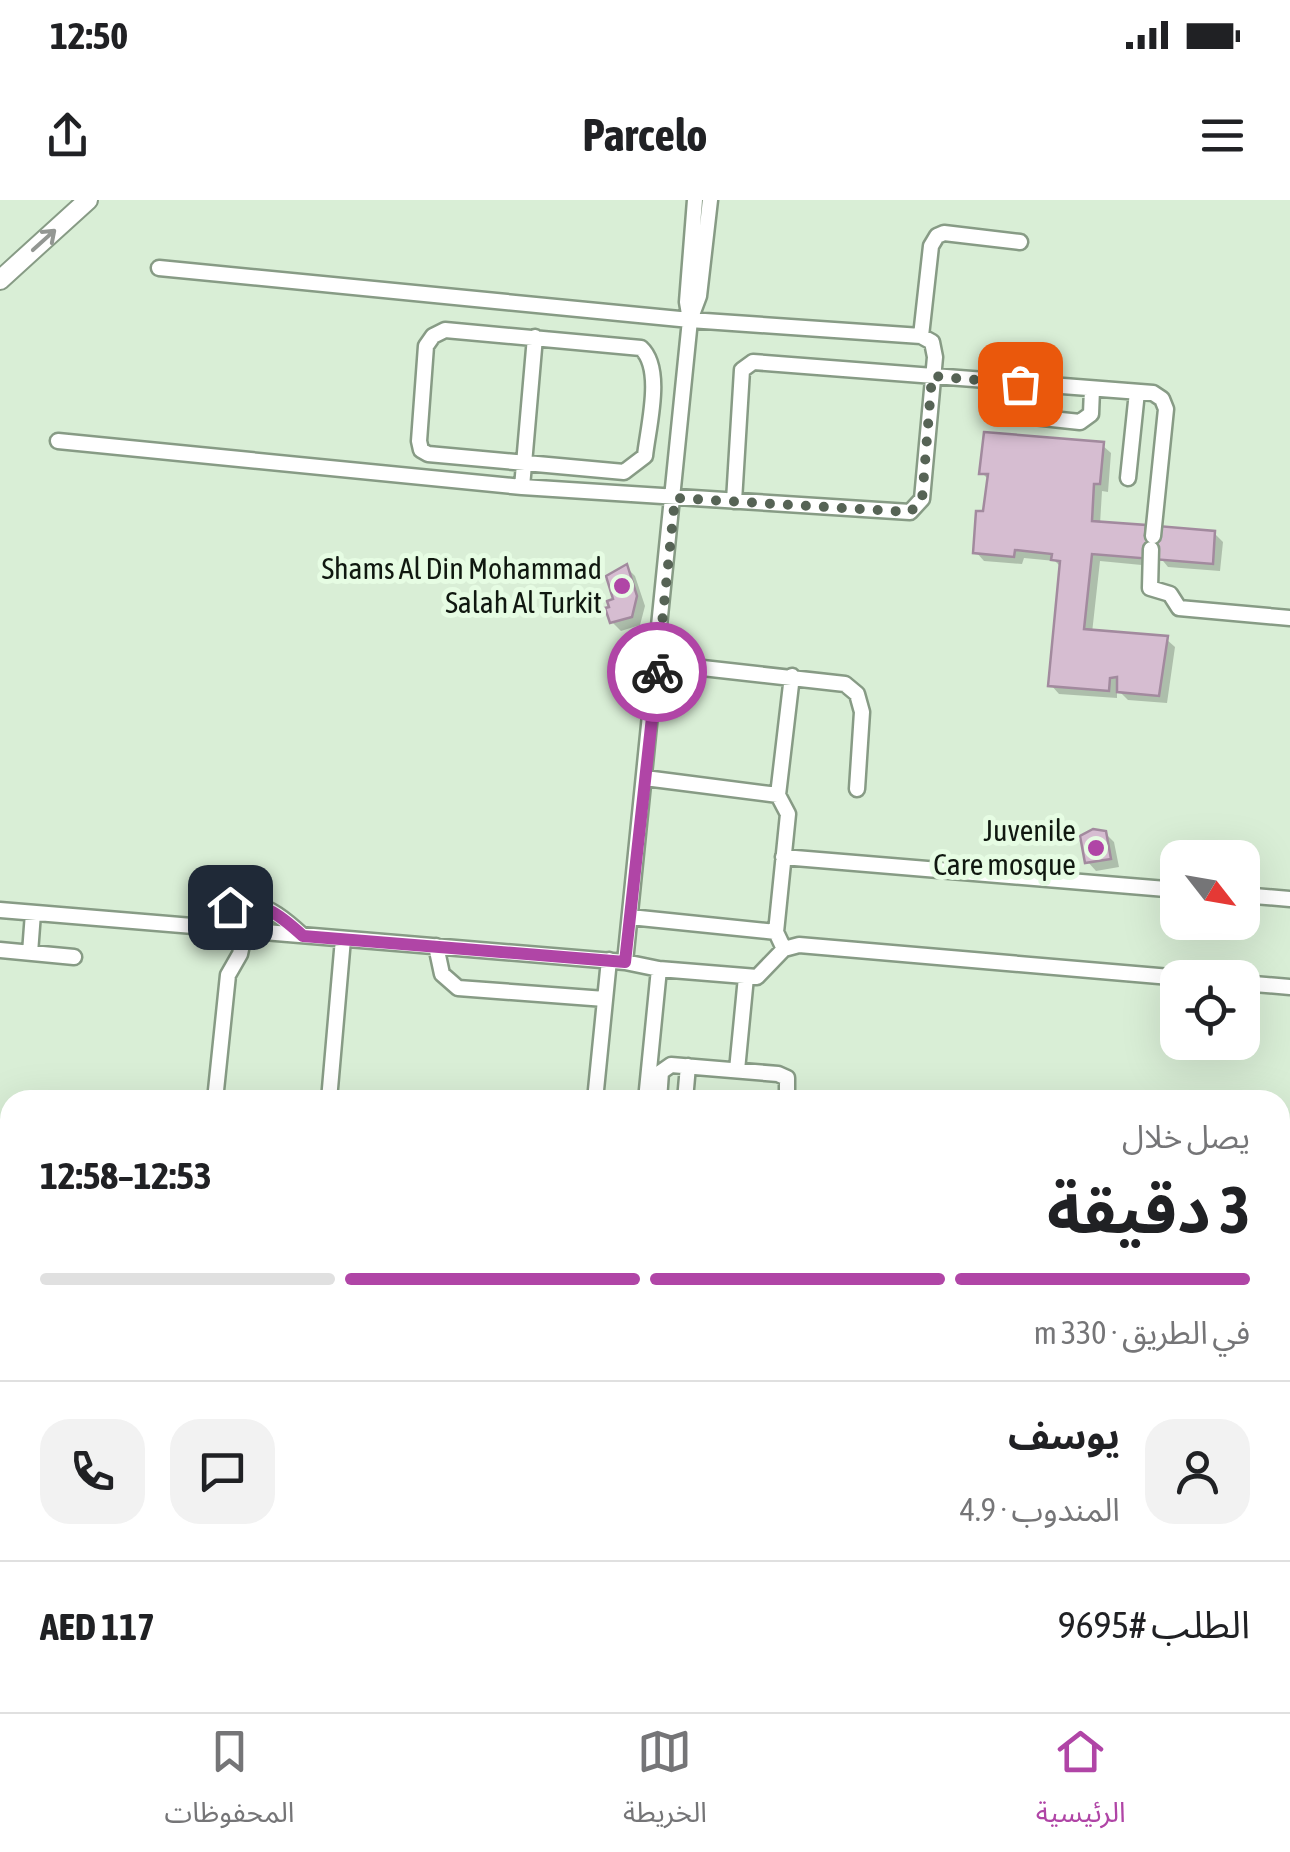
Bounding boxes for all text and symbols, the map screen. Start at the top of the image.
text: 12:50 [50,14,128,57]
icon: share [40,108,95,163]
icon: menu [1195,108,1250,163]
text: Parcelo [582,109,708,161]
one-way arrow [31,229,56,252]
pin [978,342,1063,427]
icon: bag [993,357,1048,412]
place label: Shams Al Din Mohammad Salah Al Turkit [321,551,602,619]
marker: Shams Al Din Mohammad Salah Al Turkit [611,575,633,597]
courier [607,622,707,722]
icon: bike [630,645,685,700]
place label: Juvenile Care mosque [933,813,1076,881]
marker: Juvenile Care mosque [1085,837,1107,859]
north arrow [1160,840,1260,940]
map controls [1160,840,1260,1060]
pin [188,865,273,950]
icon: home [203,880,258,935]
button: locate [1160,960,1260,1060]
text: يصل خلال [1122,1118,1250,1155]
text: 12:53–12:58 [40,1154,212,1197]
text: 3 دقيقة [1047,1172,1250,1247]
text: في الطريق · 330 m [1034,1314,1250,1351]
text: يوسف [1008,1414,1120,1457]
button: phone [40,1419,145,1524]
button: chat [170,1419,275,1524]
button: person [1145,1419,1250,1524]
text: المندوب · 4.9 [960,1491,1120,1528]
text: الطلب #9695 [1058,1603,1250,1646]
text: AED 117 [40,1605,155,1648]
tab: المحفوظات [164,1724,294,1843]
tab: الخريطة [623,1724,707,1843]
tab: الرئيسية [1036,1724,1126,1843]

